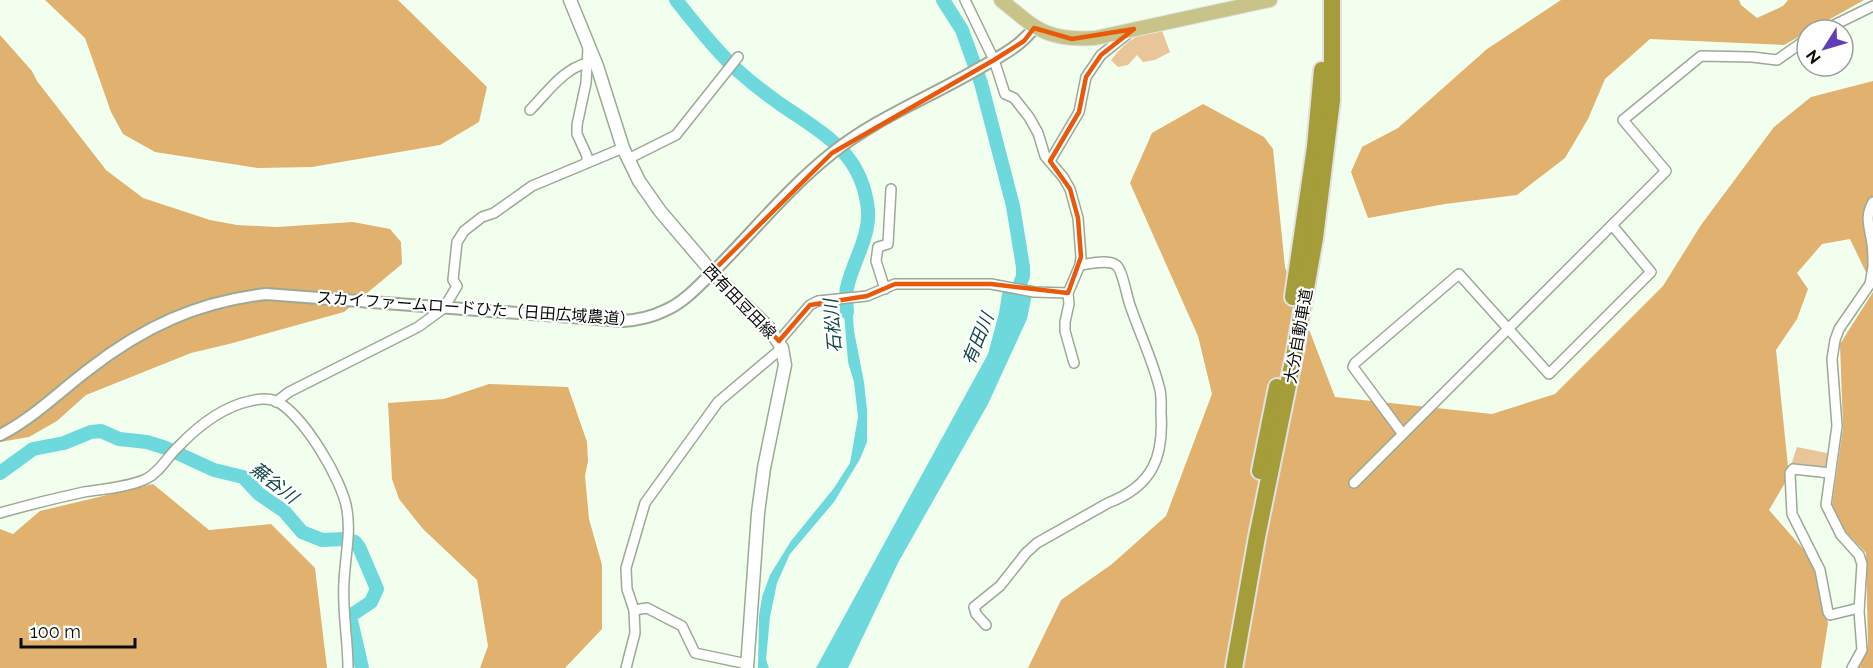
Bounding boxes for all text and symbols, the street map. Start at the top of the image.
north arrow [1795,18,1855,78]
text: N [1802,46,1825,67]
street label: 西有田豆田線 [699,260,780,342]
street label: 大分自動車道 [1281,287,1316,385]
street label: スカイファームロードひた（日田広域農道） [316,288,636,329]
water label: 石松川 [820,296,845,354]
water label: 有田川 [958,308,998,368]
water label: 蕪谷川 [247,458,304,509]
scale bar [21,611,135,649]
text: 100 m [30,621,81,642]

